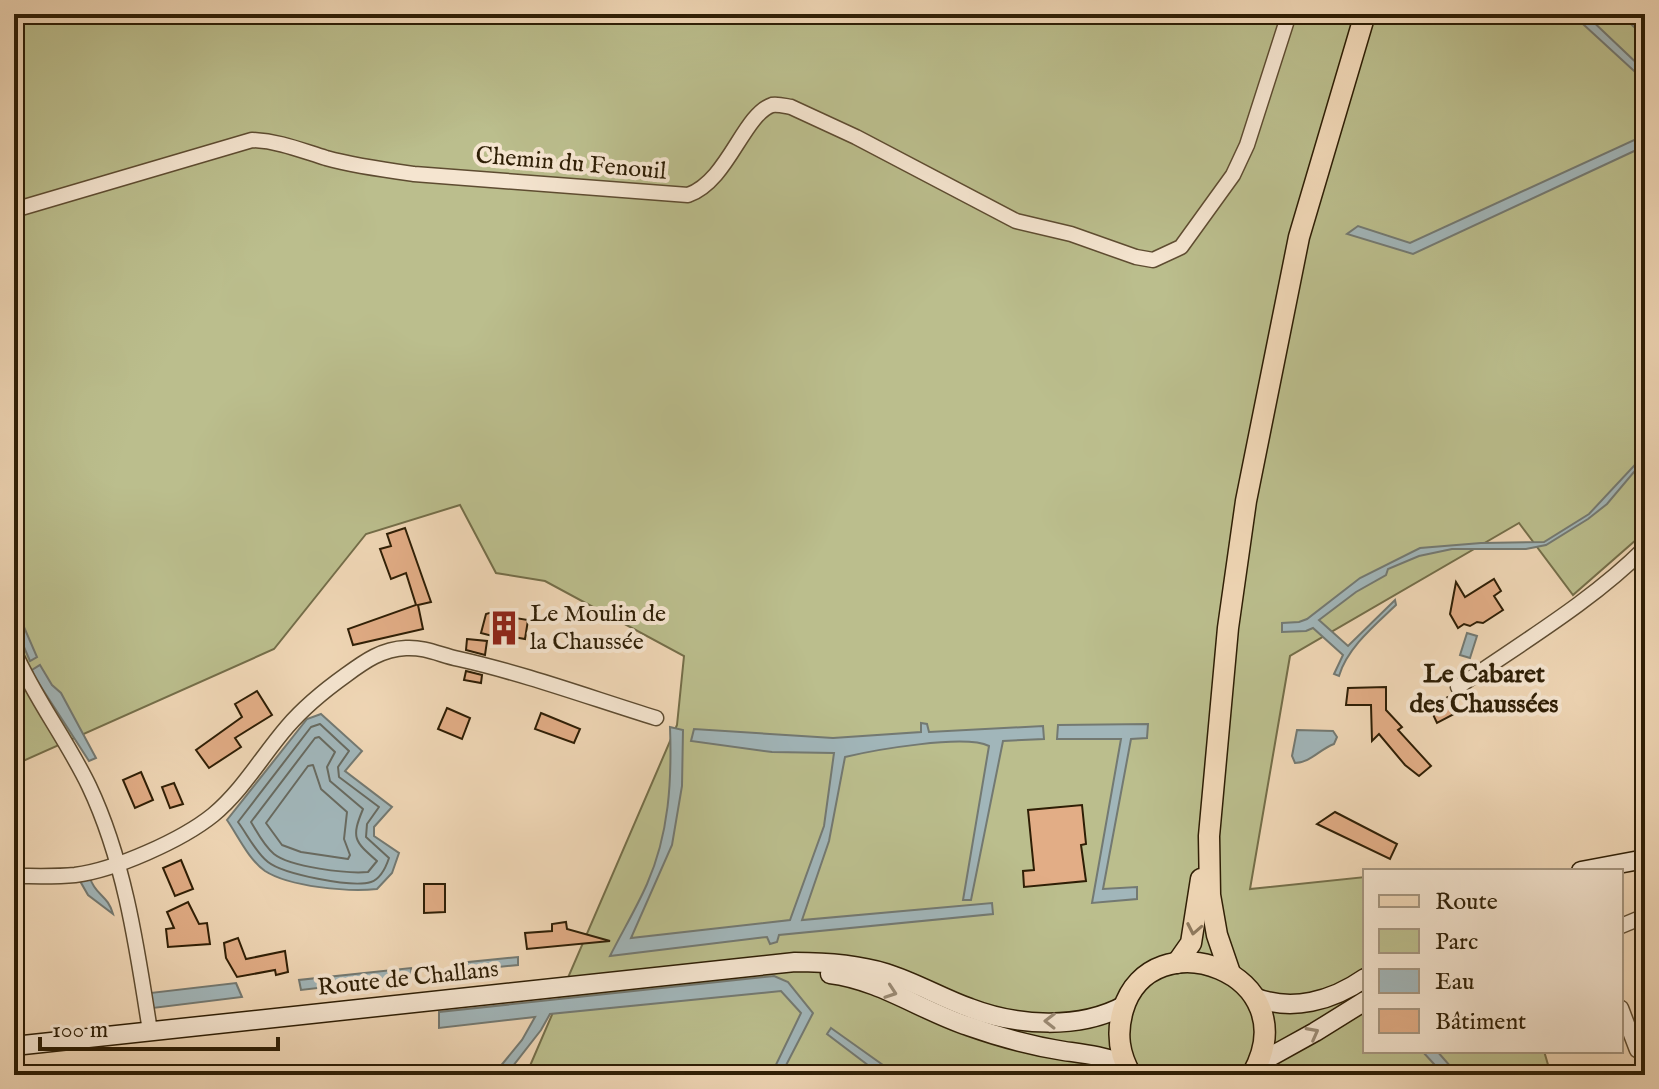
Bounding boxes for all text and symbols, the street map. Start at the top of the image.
street label: Chemin du Fenouil [474,140,668,188]
place label: Le Moulin de la Chaussée [530,599,666,658]
building icon: Le Moulin de la Chaussée [485,609,523,647]
district label: Le Cabaret des Chaussées [1409,658,1559,721]
legend [1363,869,1623,1053]
text: Route [1435,887,1498,918]
one-way arrow [1186,923,1203,936]
text: Parc [1435,927,1478,958]
street label: Route de Challans [316,954,500,1004]
text: Eau [1435,967,1474,998]
one-way arrow [883,983,897,999]
scale bar [40,1001,278,1051]
text: Bâtiment [1435,1007,1526,1038]
one-way arrow [1043,1012,1056,1030]
text: 100 m [52,1015,108,1046]
one-way arrow [1305,1027,1319,1042]

